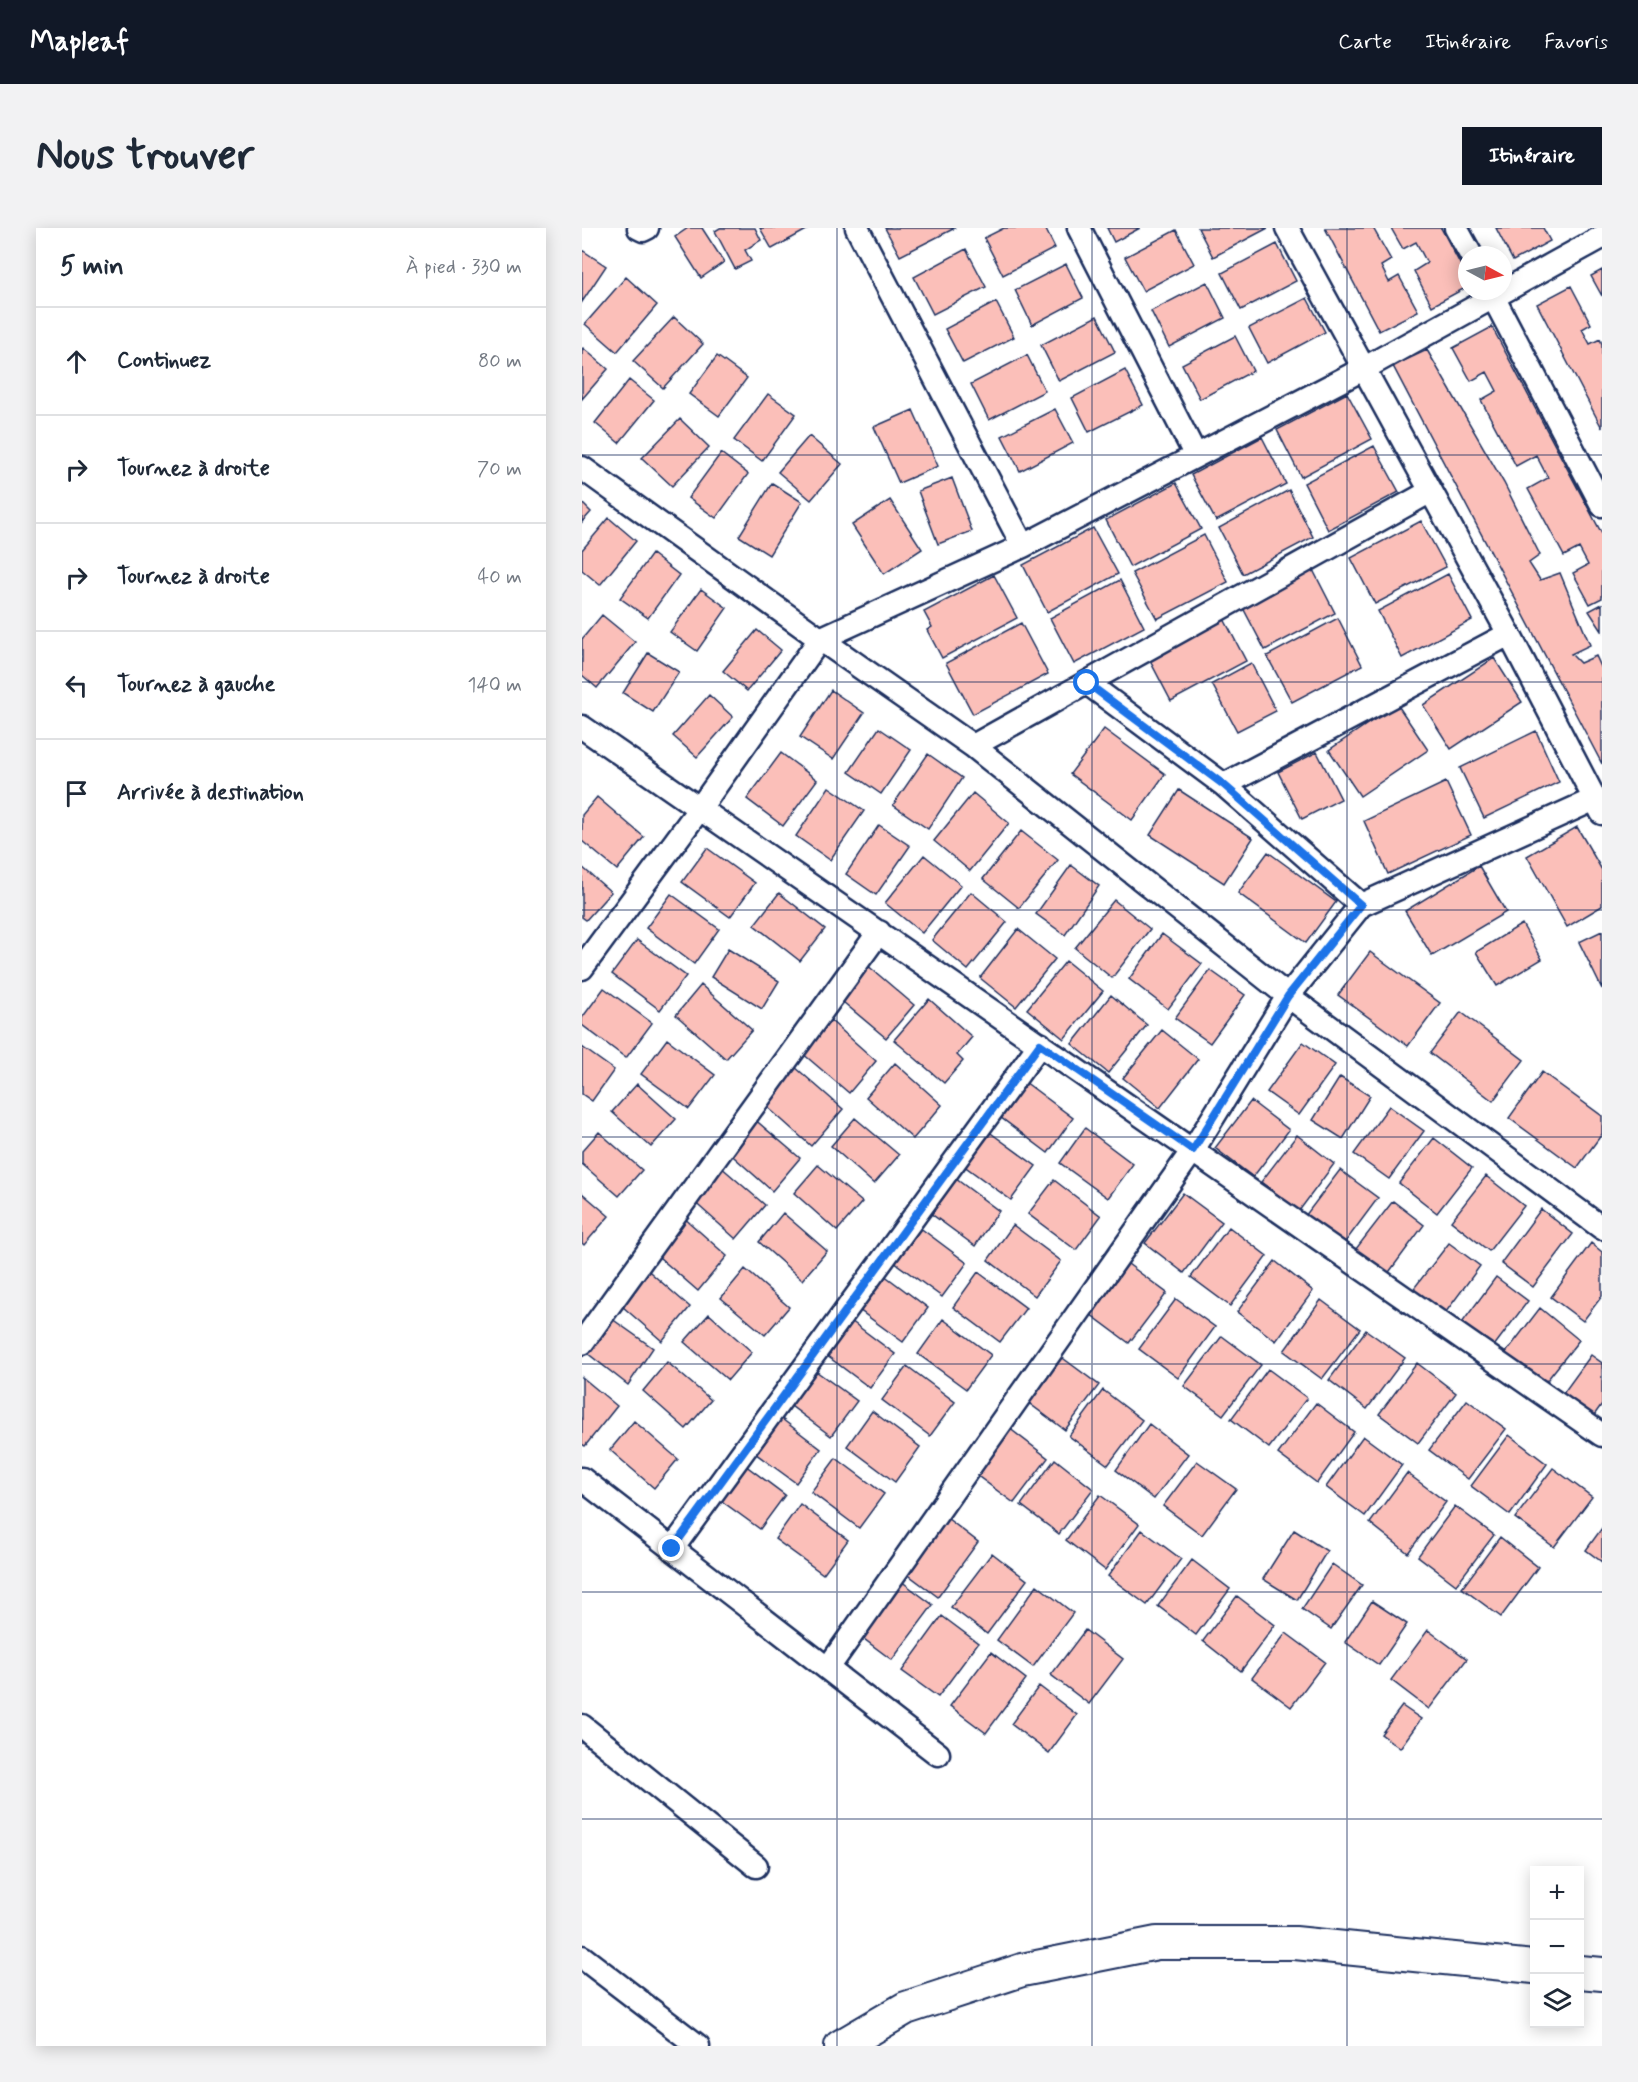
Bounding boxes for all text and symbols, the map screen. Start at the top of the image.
text: Mapleaf [30,24,129,61]
text: Carte [1338,28,1392,56]
text: Itinéraire [1425,28,1511,56]
text: Favoris [1544,28,1608,56]
button: Itinéraire [1462,127,1602,185]
text: Nous trouver [36,129,254,184]
north arrow [1458,246,1512,300]
text: 5 min [60,250,124,284]
text: À pied · 330 m [406,254,522,281]
icon: ahead [60,345,93,378]
text: Continuez [117,347,211,375]
text: 80 m [478,348,522,375]
icon: right [60,453,93,486]
text: Tournez à droite [117,455,270,483]
text: 70 m [477,456,522,483]
icon: right [60,561,93,594]
text: Tournez à droite [117,563,270,591]
text: 40 m [478,564,522,591]
icon: left [60,669,93,702]
route start [1073,669,1099,695]
text: Tournez à gauche [117,671,275,699]
text: 140 m [468,672,522,699]
icon: arrive [60,777,93,810]
text: Arrivée à destination [117,779,304,807]
route end [658,1535,684,1561]
map controls [1530,1866,1584,2028]
button: + [1530,1866,1584,1920]
button: − [1530,1920,1584,1974]
button: layers [1530,1974,1584,2028]

